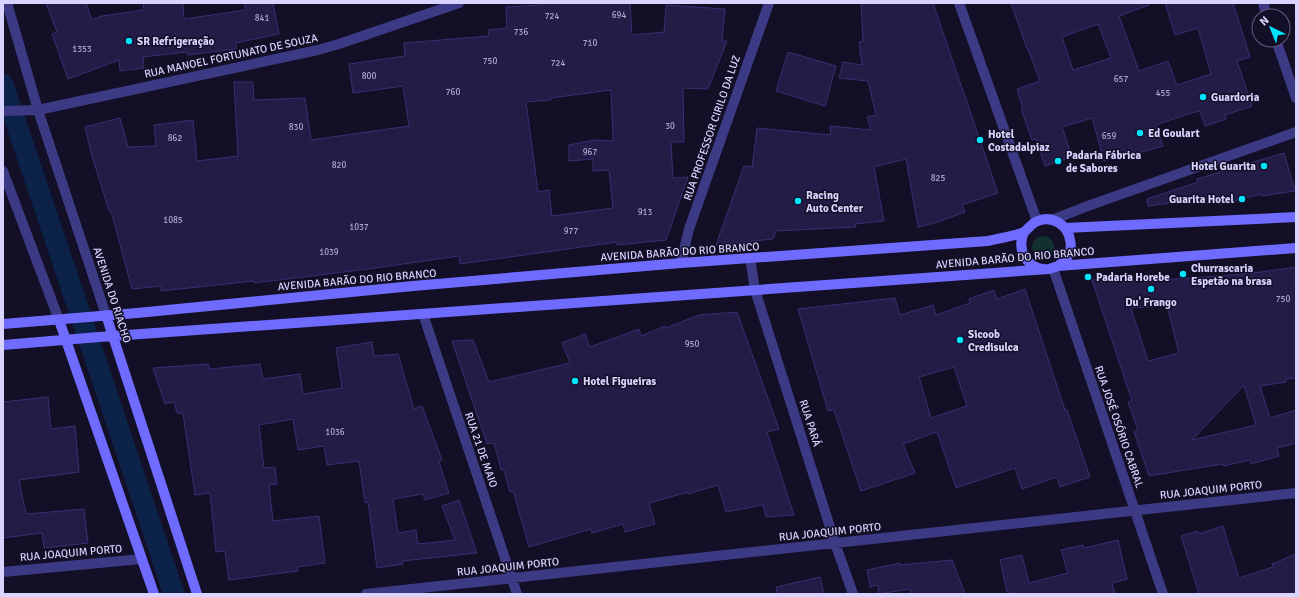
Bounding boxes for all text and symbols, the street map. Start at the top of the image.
north arrow [1251,8,1291,48]
house number: 694 [612,10,626,21]
house number: 724 [545,11,559,22]
house number: 841 [255,13,269,24]
text: N [1257,14,1272,28]
house number: 736 [514,27,528,38]
street label: RUA MANOEL FORTUNATO DE SOUZA [143,31,319,81]
place label: SR Refrigeração [137,35,214,48]
marker: SR Refrigeração [124,36,134,46]
house number: 710 [583,38,597,49]
house number: 1353 [72,44,92,55]
street label: RUA PROFESSOR CIRILO DA LUZ [681,54,743,202]
house number: 750 [483,56,497,67]
house number: 724 [551,58,565,69]
house number: 800 [362,71,376,82]
house number: 657 [1114,74,1128,85]
house number: 760 [446,87,460,98]
house number: 455 [1156,88,1170,99]
place label: Guardoria [1211,91,1260,104]
marker: Guardoria [1198,92,1208,102]
house number: 30 [665,121,675,132]
house number: 830 [289,122,303,133]
place label: Ed Goulart [1148,127,1200,140]
place label: Hotel Costadalpiaz [988,128,1050,154]
marker: Ed Goulart [1135,128,1145,138]
house number: 659 [1102,131,1116,142]
house number: 862 [168,133,182,144]
marker: Hotel Costadalpiaz [975,135,985,145]
house number: 967 [583,147,597,158]
place label: Padaria Fábrica de Sabores [1066,149,1141,175]
marker: Padaria Fábrica de Sabores [1053,156,1063,166]
house number: 820 [332,160,346,171]
place label: Hotel Guarita [1191,160,1256,173]
marker: Hotel Guarita [1259,161,1269,171]
house number: 825 [931,173,945,184]
place label: Racing Auto Center [806,189,864,215]
place label: Guarita Hotel [1169,193,1235,206]
marker: Guarita Hotel [1237,194,1247,204]
marker: Racing Auto Center [793,196,803,206]
house number: 913 [638,207,652,218]
house number: 1085 [163,215,183,226]
house number: 1037 [349,222,369,233]
house number: 977 [564,226,578,237]
street label: AVENIDA BARÃO DO RIO BRANCO [600,240,760,264]
street label: AVENIDA DO RIACHO [90,245,134,345]
street label: AVENIDA BARÃO DO RIO BRANCO [935,245,1095,271]
house number: 1039 [319,247,339,258]
place label: Churrascaria Espetão na brasa [1191,262,1272,288]
street label: AVENIDA BARÃO DO RIO BRANCO [277,267,437,293]
marker: Churrascaria Espetão na brasa [1178,269,1188,279]
place label: Padaria Horebe [1096,271,1170,284]
marker: Padaria Horebe [1083,272,1093,282]
marker: Du' Frango [1146,284,1156,294]
house number: 750 [1276,294,1290,305]
place label: Du' Frango [1125,296,1177,309]
place label: Sicoob Credisulca [968,328,1019,354]
marker: Sicoob Credisulca [955,335,965,345]
house number: 950 [685,339,699,350]
street label: RUA JOSÉ OSÓRIO CABRAL [1092,364,1147,490]
place label: Hotel Figueiras [583,375,656,388]
marker: Hotel Figueiras [570,376,580,386]
street label: RUA PARÁ [796,398,825,448]
street label: RUA 21 DE MAIO [462,411,500,489]
house number: 1036 [325,427,345,438]
street label: RUA JOAQUIM PORTO [1159,478,1263,502]
street label: RUA JOAQUIM PORTO [778,520,882,544]
street label: RUA JOAQUIM PORTO [19,542,123,564]
street label: RUA JOAQUIM PORTO [456,555,560,579]

